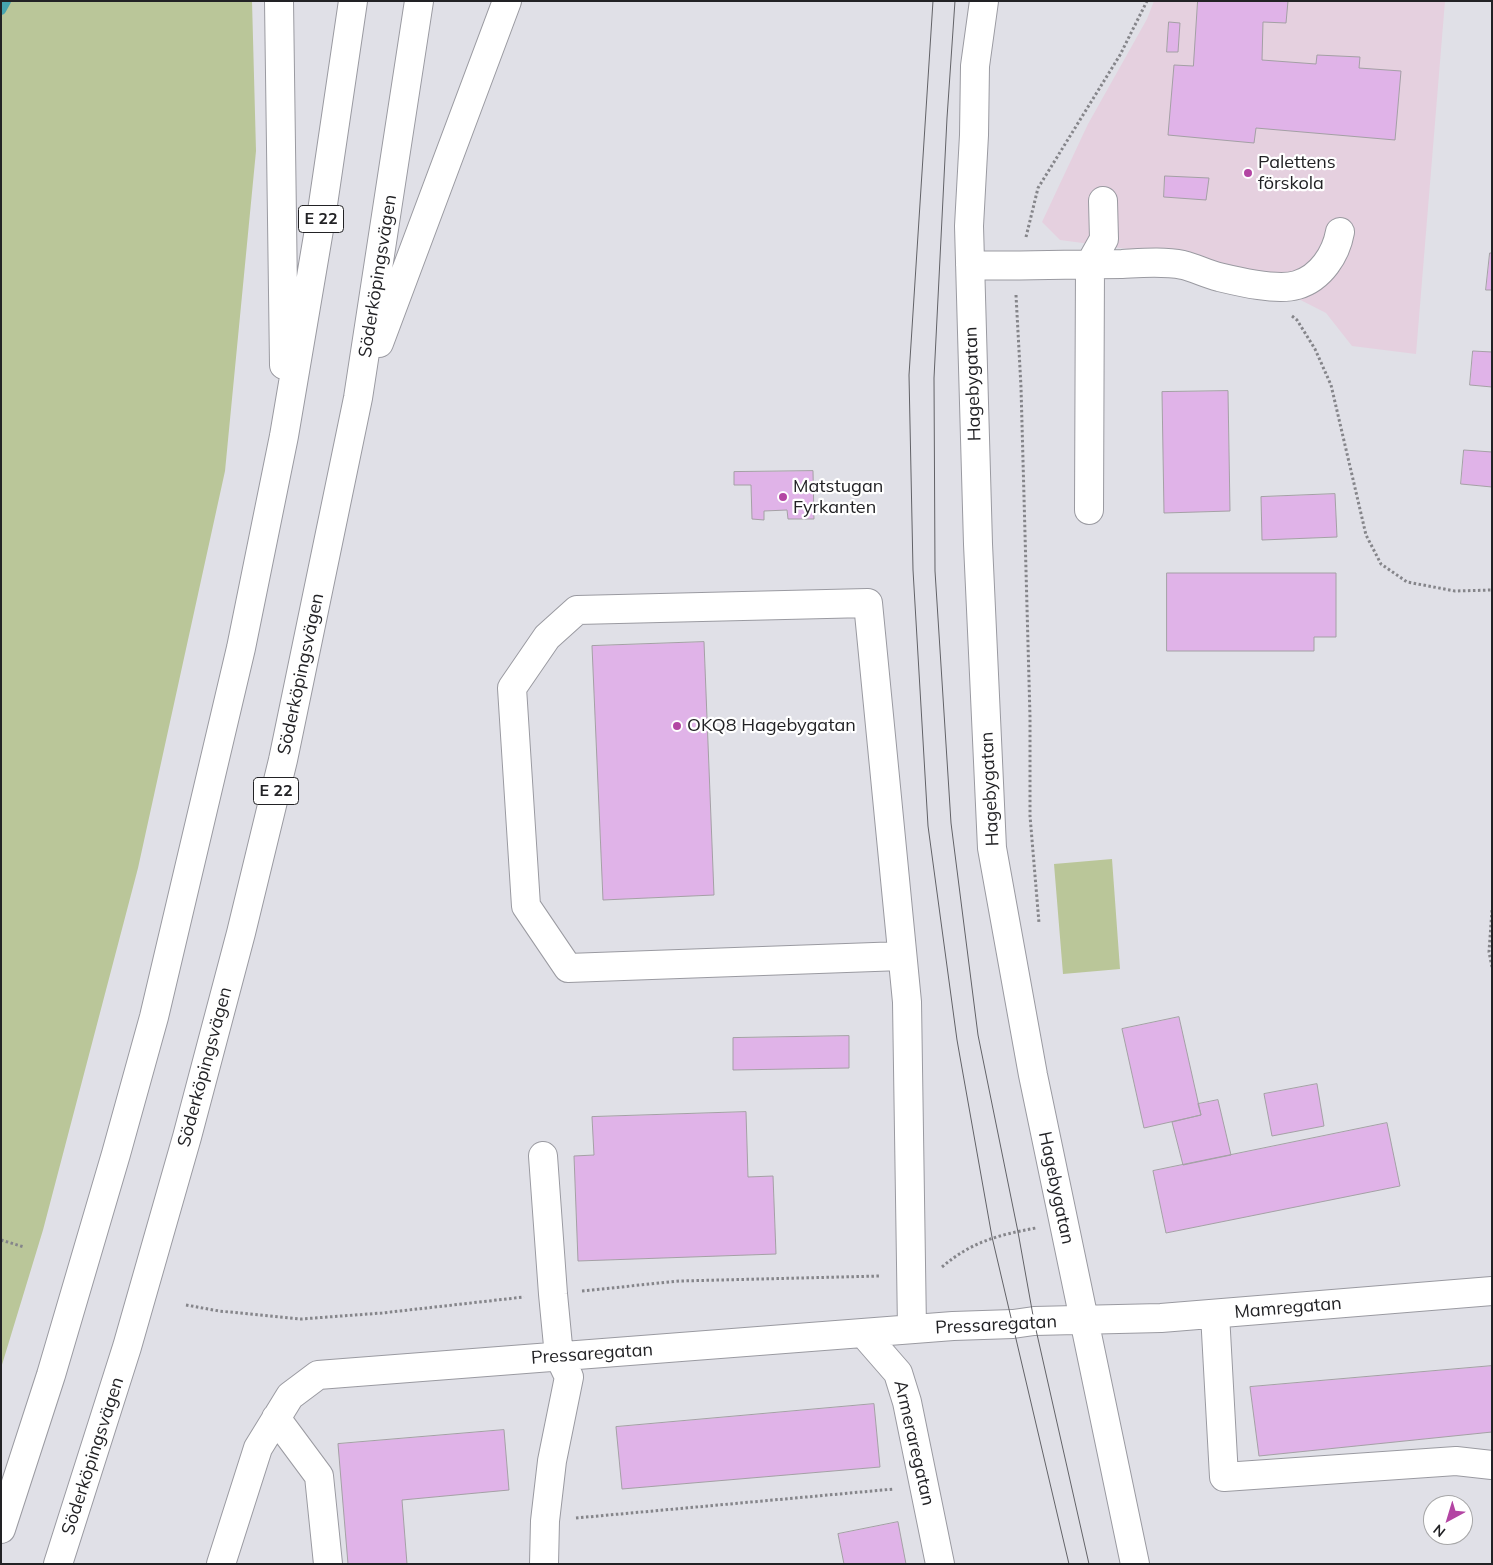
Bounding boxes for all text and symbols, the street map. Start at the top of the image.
place label: Palettens förskola [1258,152,1336,194]
marker: Palettens förskola [1242,167,1254,179]
street label: Söderköpingsvägen [354,193,402,359]
road number: E 22 [298,205,344,232]
street label: Hagebygatan [960,326,986,442]
place label: Matstugan Fyrkanten [793,476,883,518]
marker: Matstugan Fyrkanten [777,491,789,503]
street label: Söderköpingsvägen [273,591,329,757]
place label: OKQ8 Hagebygatan [687,715,856,737]
marker: OKQ8 Hagebygatan [671,720,683,732]
street label: Hagebygatan [976,731,1004,847]
road number: E 22 [254,778,298,804]
street label: Söderköpingsvägen [173,985,237,1149]
street label: Hagebygatan [1034,1130,1078,1246]
street label: Mamregatan [1233,1293,1343,1323]
street label: Pressaregatan [935,1311,1057,1339]
street label: Pressaregatan [530,1339,654,1369]
street label: Söderköpingsvägen [57,1374,129,1538]
street label: Armeraregatan [889,1378,939,1508]
north arrow [1423,1495,1473,1545]
text: N [1429,1521,1449,1541]

